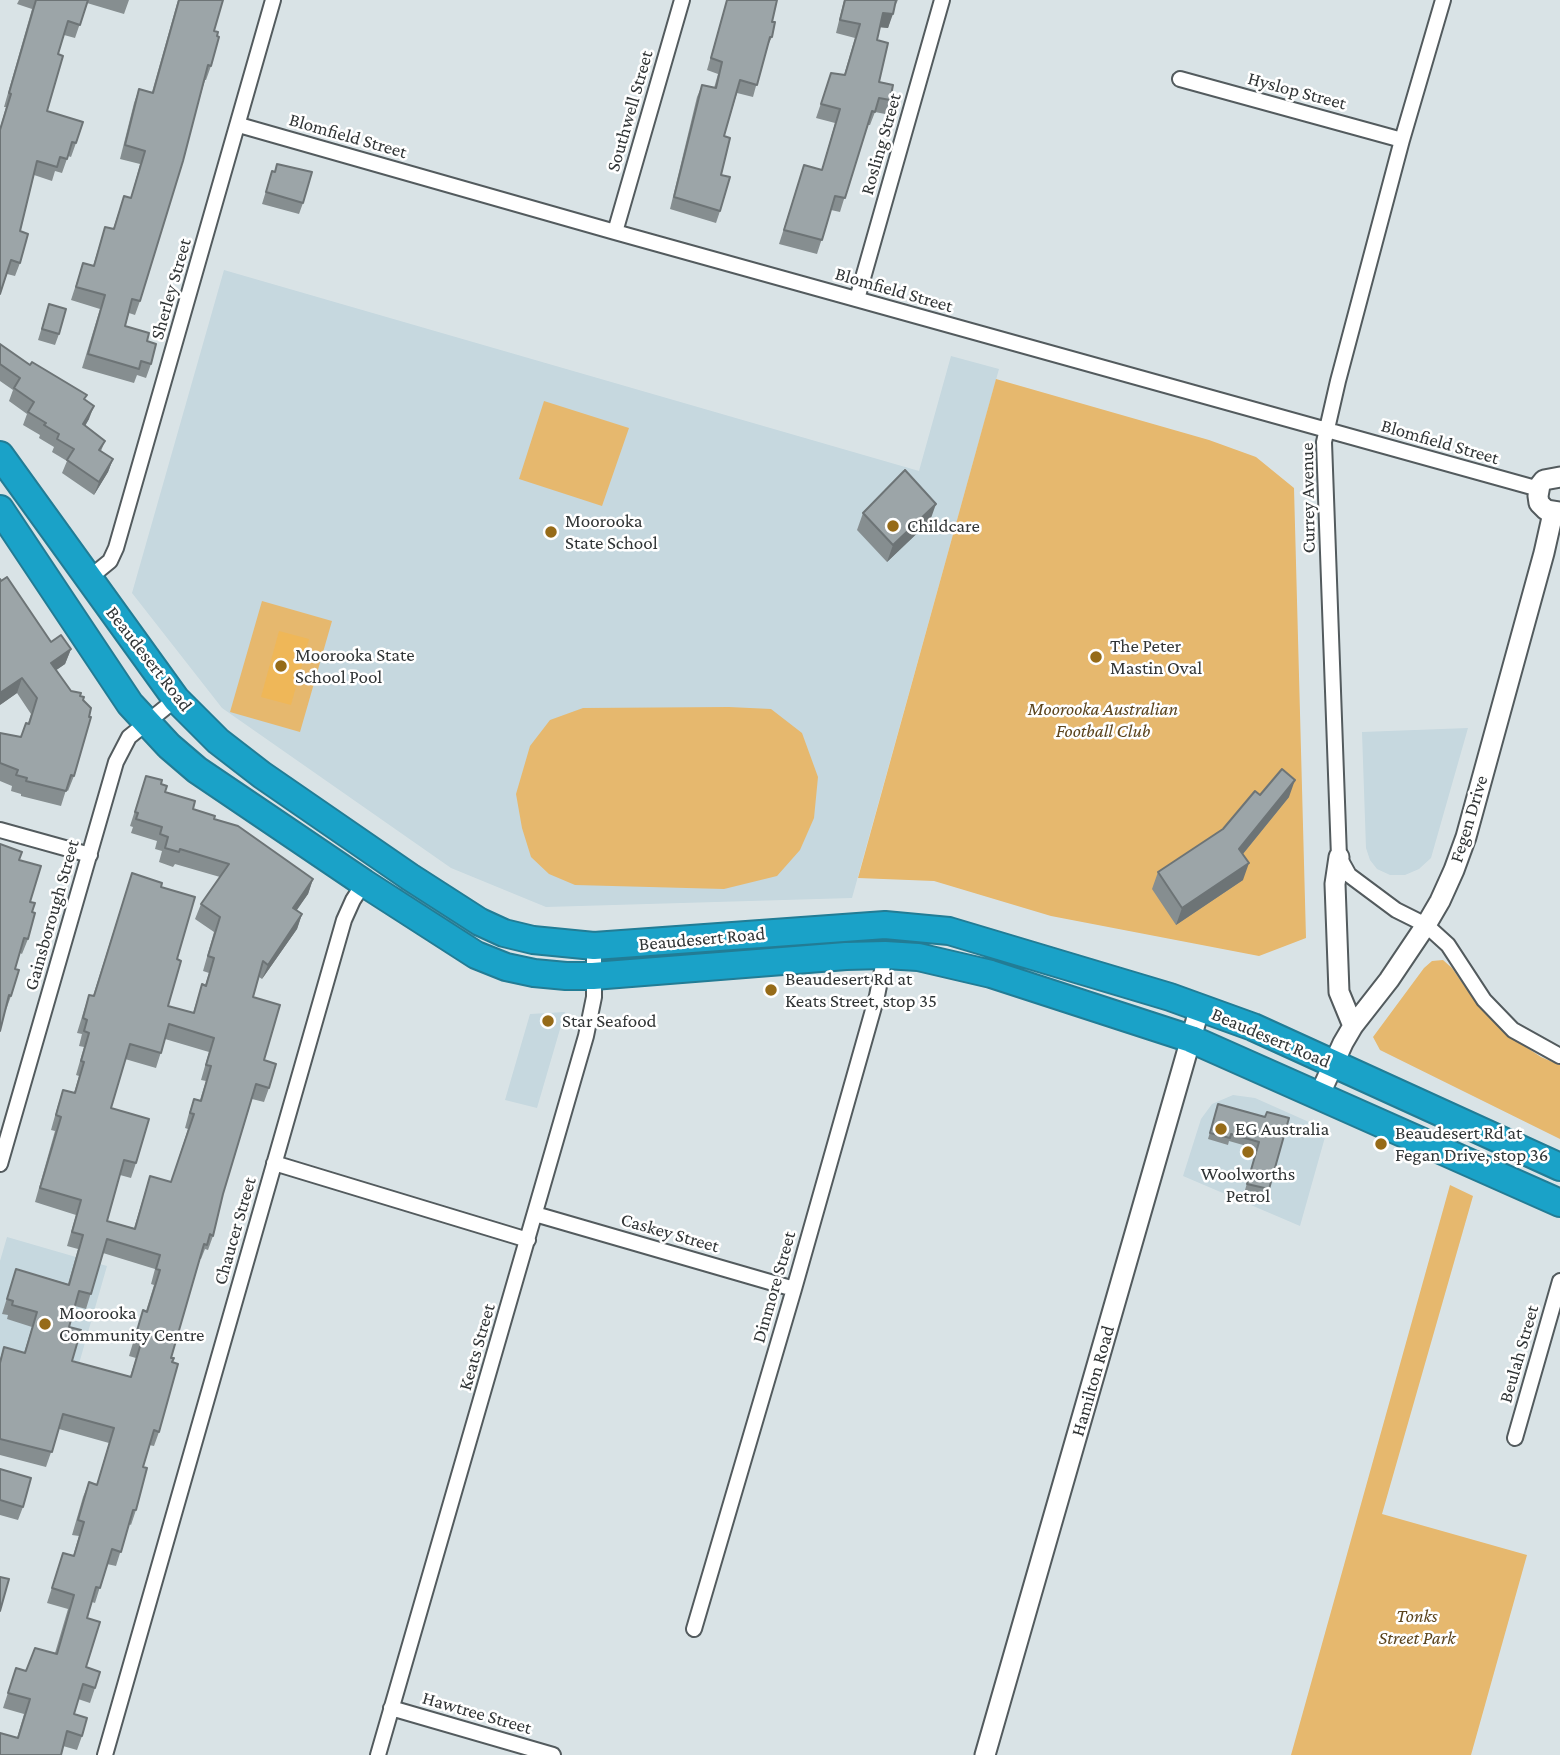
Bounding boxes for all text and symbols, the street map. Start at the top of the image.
street label: Southwell Street [602,48,658,174]
street label: Hyslop Street [1245,67,1349,115]
street label: Rosling Street [856,91,906,197]
street label: Blomfield Street [286,108,410,164]
street label: Sherley Street [146,236,196,342]
street label: Blomfield Street [832,262,956,318]
street label: Blomfield Street [1378,414,1502,470]
street label: Currey Avenue [1296,442,1320,554]
place label: Moorooka State School [565,510,658,554]
place label: Childcare [907,515,980,537]
marker: Childcare [885,518,901,534]
marker: Moorooka State School [543,524,559,540]
street label: Beaudesert Road [101,602,197,716]
place label: The Peter Mastin Oval [1110,635,1202,679]
place label: Moorooka State School Pool [295,644,415,688]
marker: The Peter Mastin Oval [1088,649,1104,665]
marker: Moorooka State School Pool [273,658,289,674]
park label: Moorooka Australian Football Club [1028,698,1178,742]
street label: Fegen Drive [1445,773,1493,865]
street label: Gainsborough Street [20,837,84,993]
street label: Beaudesert Road [638,922,766,956]
place label: Beaudesert Rd at Keats Street, stop 35 [785,968,937,1012]
marker: Beaudesert Rd at Keats Street, stop 35 [763,982,779,998]
street label: Beaudesert Road [1208,1003,1334,1073]
place label: Star Seafood [562,1010,657,1032]
marker: Star Seafood [540,1013,556,1029]
place label: EG Australia [1235,1118,1329,1140]
marker: EG Australia [1213,1121,1229,1137]
place label: Beaudesert Rd at Fegan Drive, stop 36 [1395,1122,1548,1166]
marker: Beaudesert Rd at Fegan Drive, stop 36 [1373,1136,1389,1152]
marker: Woolworths Petrol [1240,1144,1256,1160]
place label: Woolworths Petrol [1201,1163,1295,1207]
street label: Chaucer Street [209,1174,261,1288]
street label: Caskey Street [618,1208,722,1258]
street label: Dinmore Street [747,1228,801,1346]
street label: Keats Street [454,1301,500,1393]
place label: Moorooka Community Centre [59,1302,204,1346]
street label: Beulah Street [1494,1302,1544,1406]
marker: Moorooka Community Centre [37,1316,53,1332]
street label: Hamilton Road [1066,1323,1120,1439]
park label: Tonks Street Park [1378,1605,1456,1649]
street label: Hawtree Street [420,1687,534,1739]

